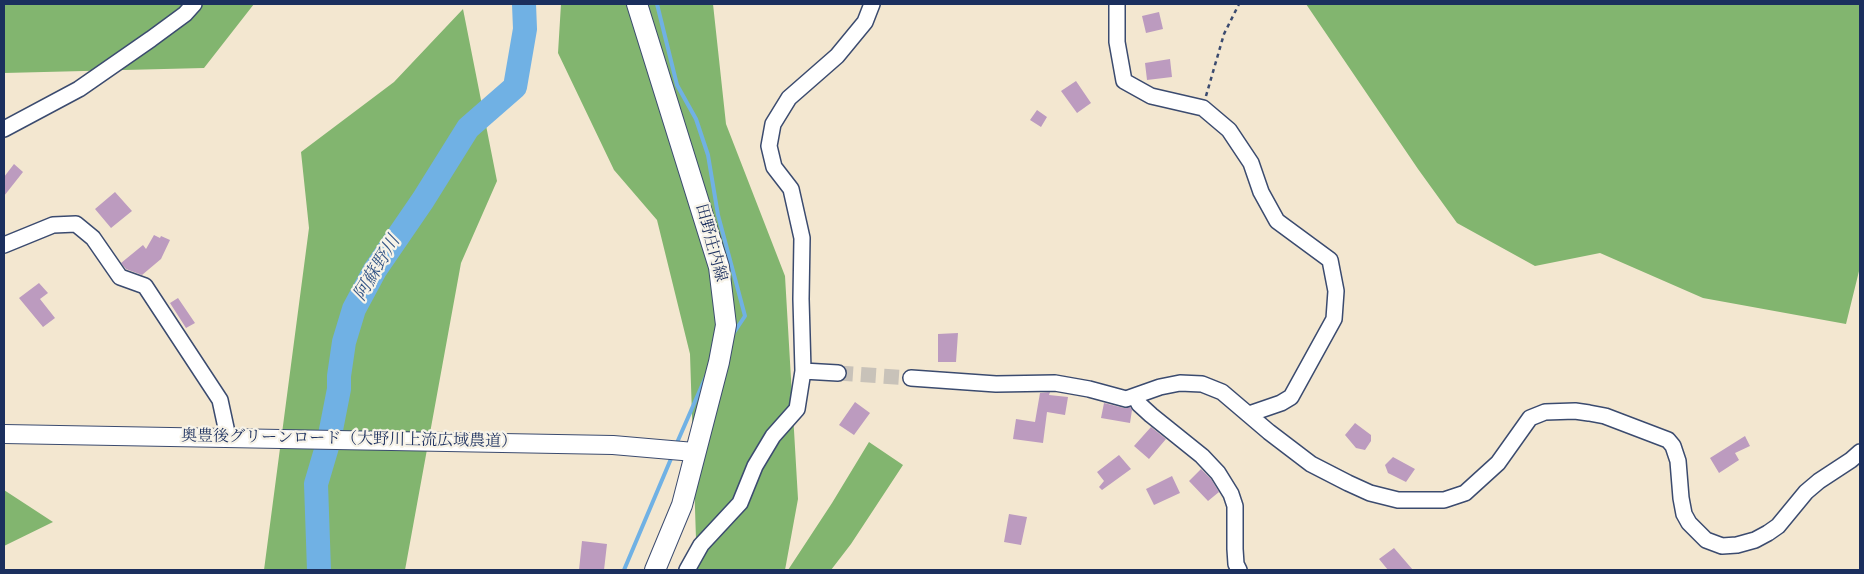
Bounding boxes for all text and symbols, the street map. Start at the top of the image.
street label: 田野庄内線 [690,202,730,284]
water label: 阿蘇野川 [350,233,406,305]
street label: 奥豊後グリーンロード（大野川上流広域農道） [181,427,517,453]

